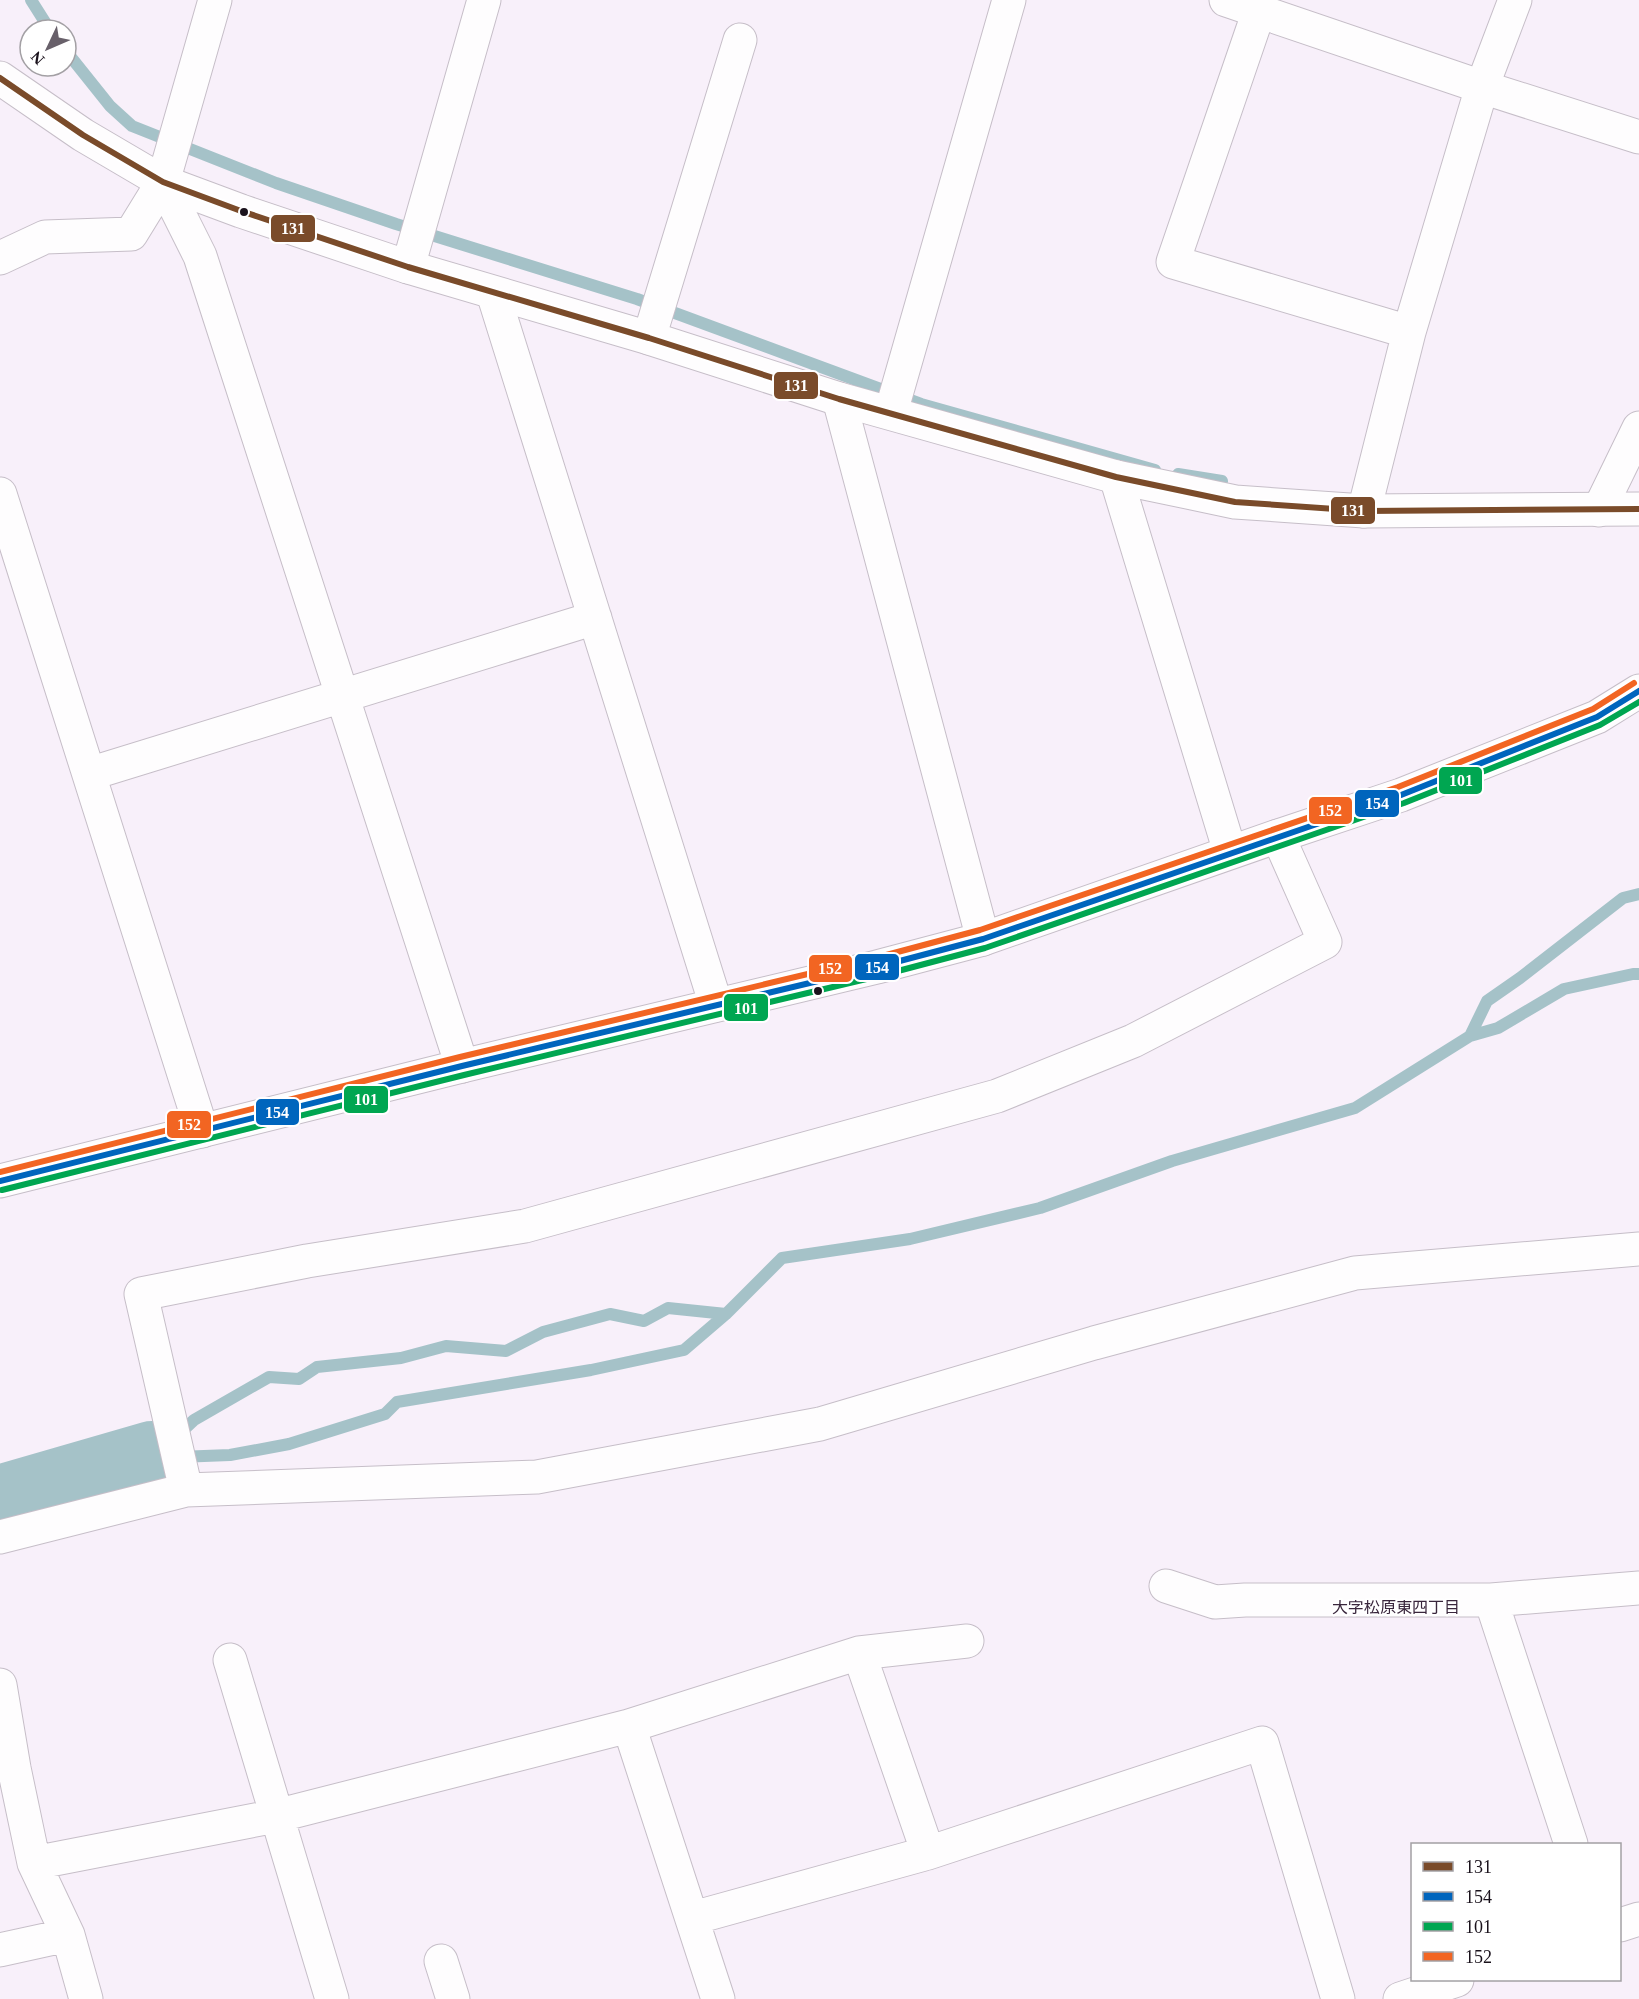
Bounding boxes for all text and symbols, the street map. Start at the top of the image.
north arrow [18,18,78,78]
text: N [27,48,48,68]
unlabelled marker [238,206,250,218]
line badge: 131 [270,214,316,243]
text: 131 [281,220,305,237]
line badge: 131 [773,371,819,400]
text: 131 [784,377,808,394]
line badge: 131 [1330,496,1376,525]
text: 131 [1341,502,1365,519]
line badge: 101 [1438,766,1483,795]
text: 101 [1449,772,1473,789]
line badge: 154 [1354,789,1400,818]
text: 154 [1365,795,1389,812]
line badge: 152 [1308,796,1353,825]
text: 152 [1318,802,1342,819]
line badge: 154 [854,953,900,981]
line badge: 152 [808,954,853,983]
text: 154 [865,959,889,976]
text: 152 [818,960,842,977]
unlabelled marker [812,985,824,997]
line badge: 101 [723,993,769,1022]
text: 101 [734,1000,758,1017]
line badge: 101 [343,1085,389,1114]
text: 101 [354,1091,378,1108]
line badge: 154 [255,1098,300,1126]
text: 154 [265,1104,289,1121]
line badge: 152 [166,1110,212,1139]
text: 152 [177,1116,201,1133]
district label: 大字松原東四丁目 [1332,1599,1460,1616]
legend [1411,1843,1621,1981]
text: 131 [1465,1857,1492,1877]
text: 154 [1465,1887,1492,1907]
text: 101 [1465,1917,1492,1937]
text: 152 [1465,1947,1492,1967]

